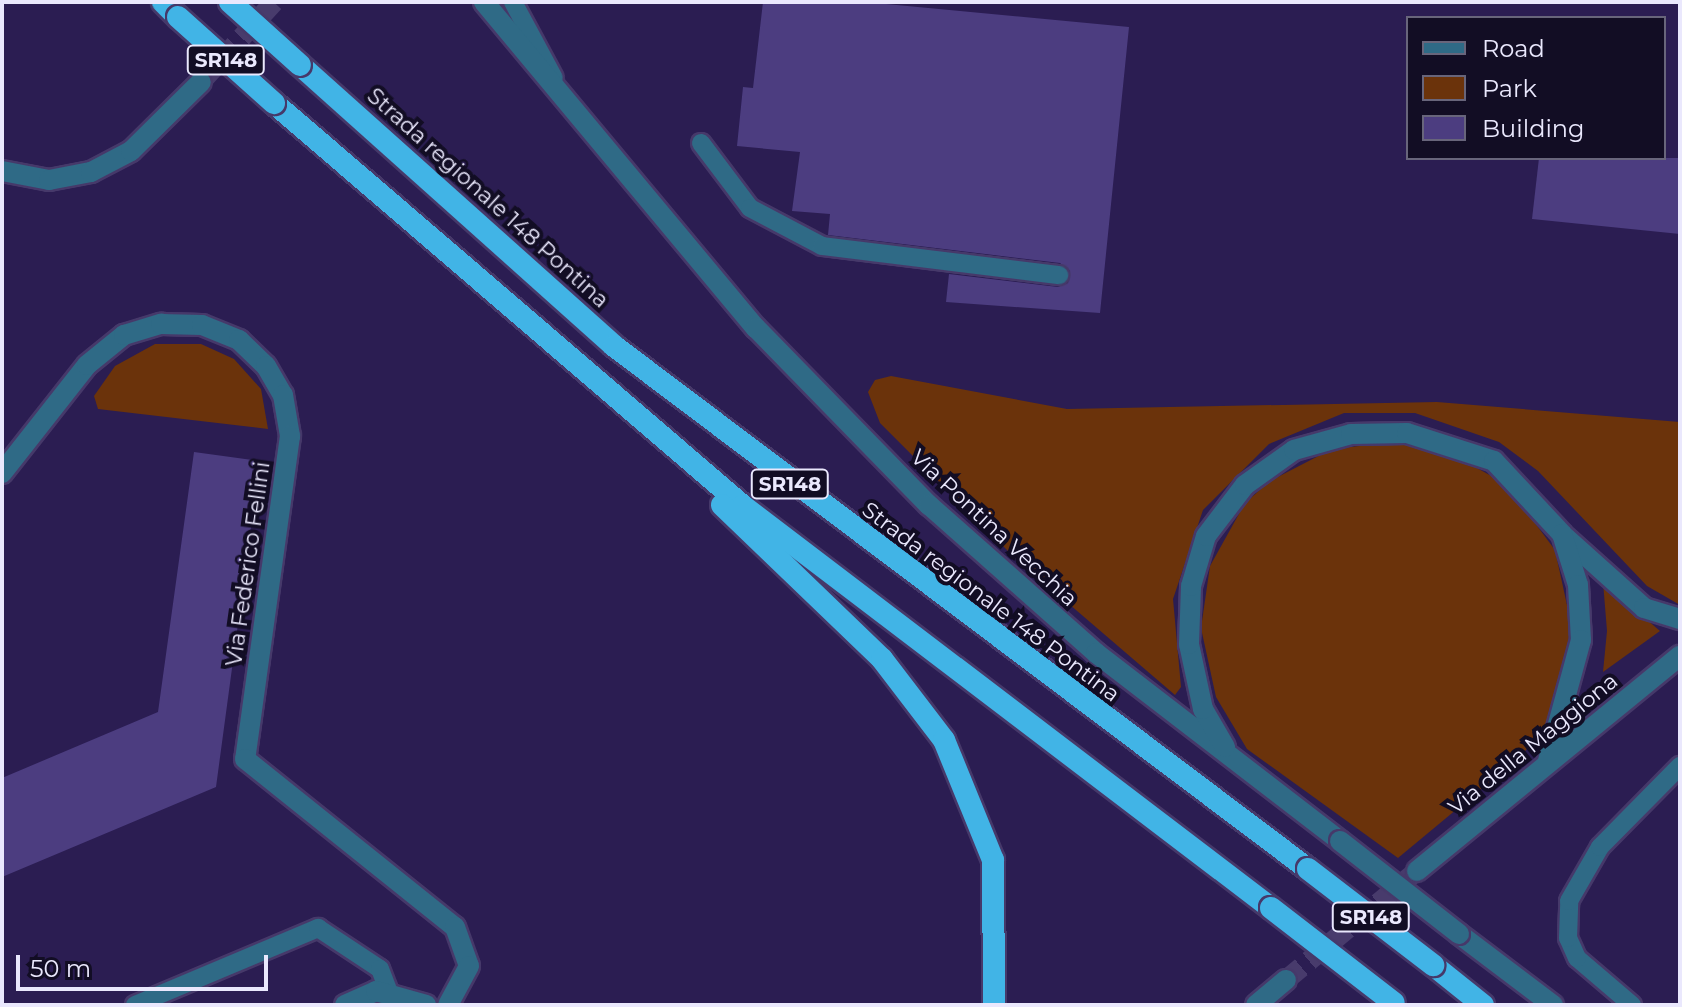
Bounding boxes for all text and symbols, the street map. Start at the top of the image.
legend [1406,16,1666,160]
text: Road [1482,34,1545,63]
road number: SR148 [186,44,266,76]
text: Park [1482,74,1537,103]
street label: Strada regionale 148 Pontina [362,83,614,313]
text: Building [1482,114,1585,143]
street label: Via Pontina Vecchia [905,444,1083,612]
street label: Via Federico Fellini [221,460,275,668]
road number: SR148 [750,468,830,500]
street label: Strada regionale 148 Pontina [857,496,1125,708]
street label: Via della Maggiona [1443,668,1623,820]
road number: SR148 [1331,901,1411,933]
scale bar [20,939,272,989]
text: 50 m [30,954,91,983]

